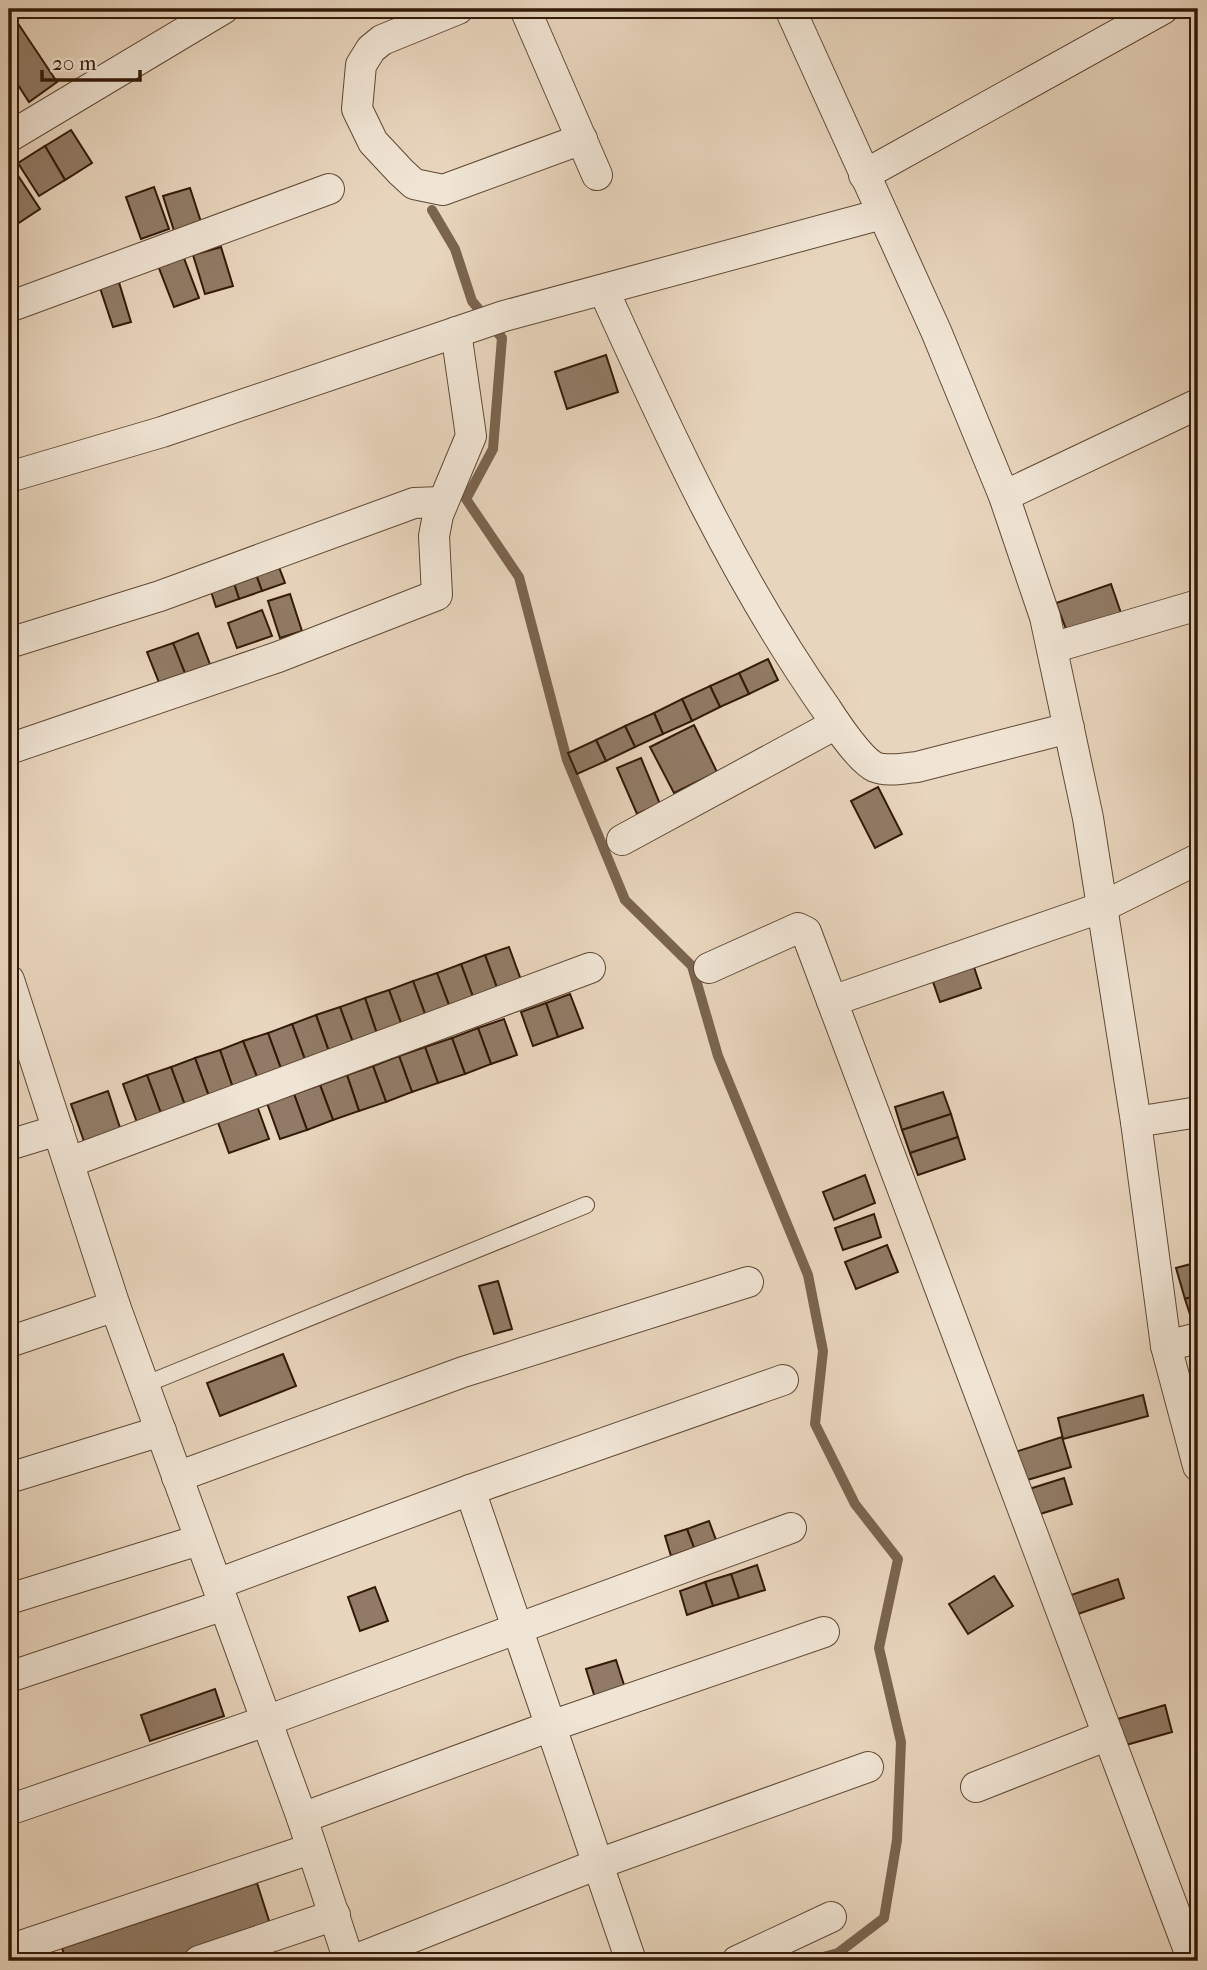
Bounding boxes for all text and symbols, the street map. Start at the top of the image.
scale bar [42,38,140,82]
text: 20 m [52,51,97,75]

